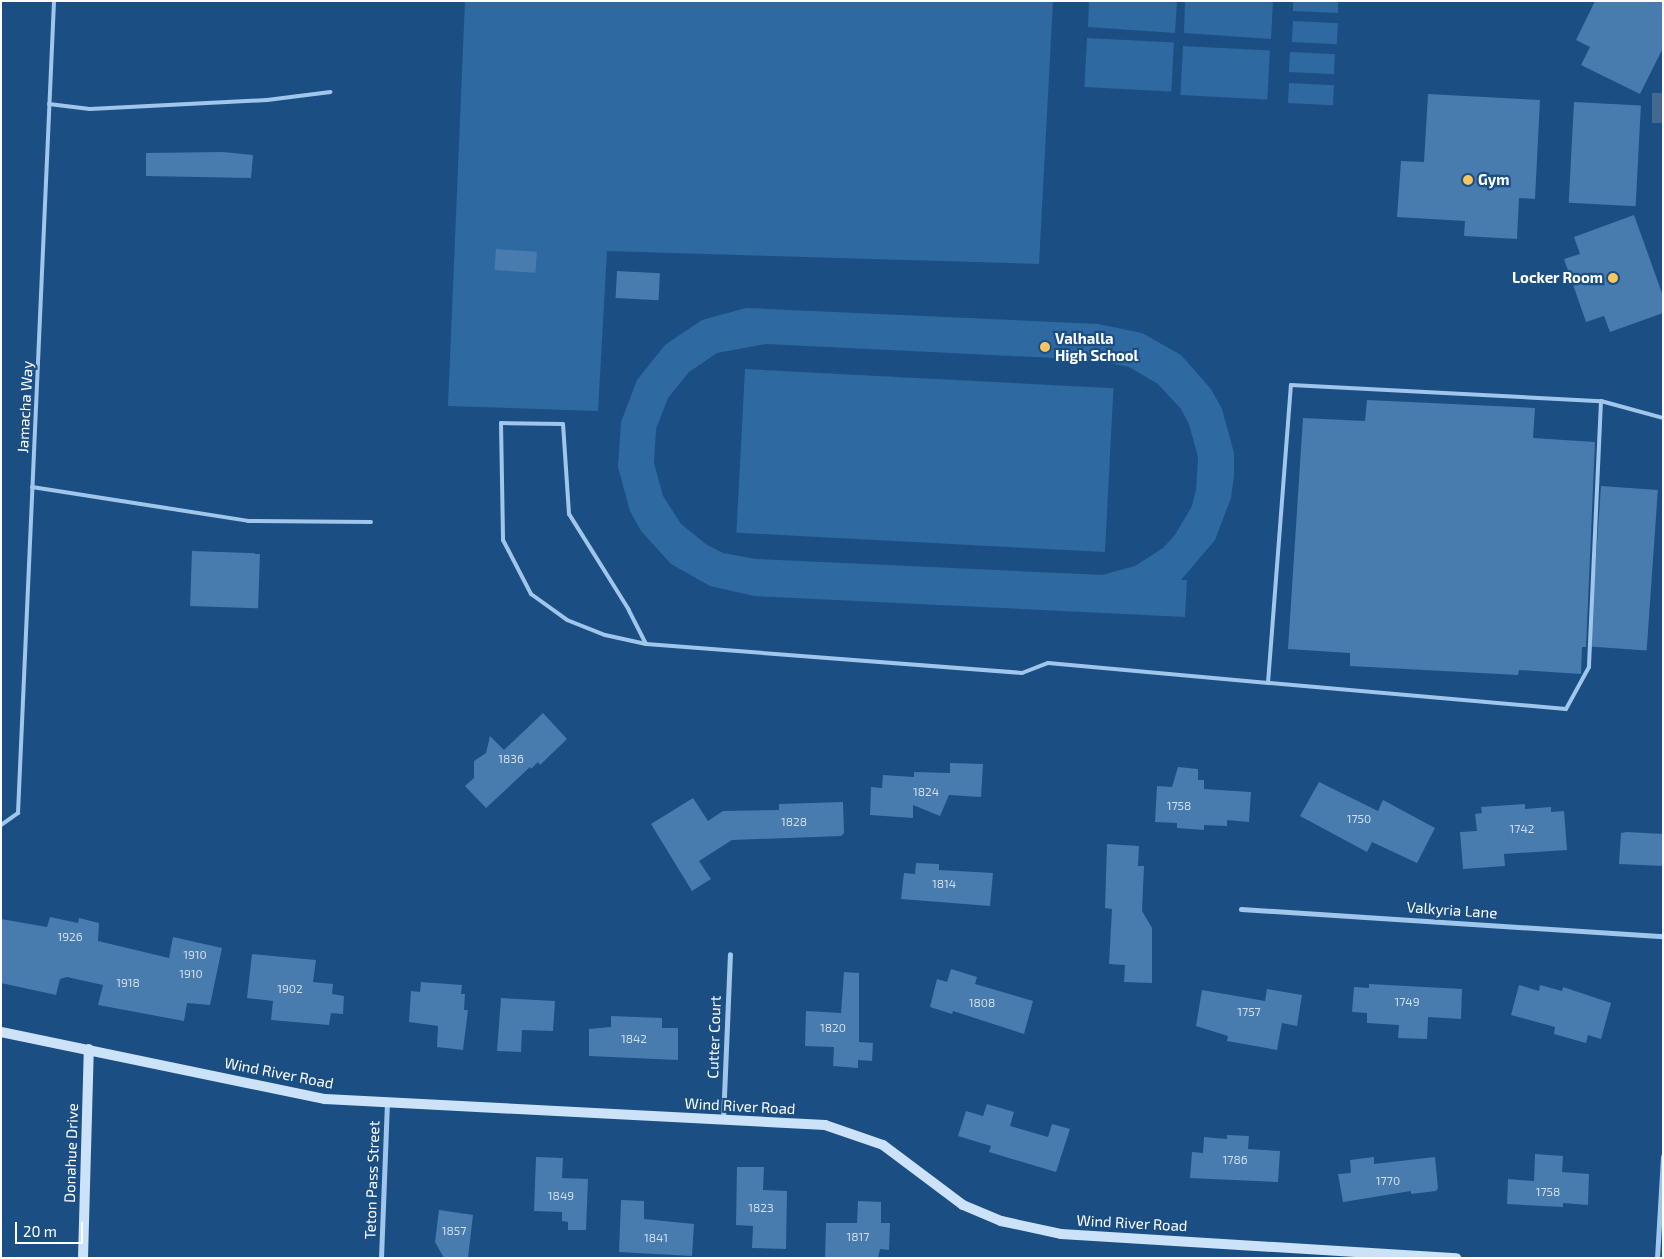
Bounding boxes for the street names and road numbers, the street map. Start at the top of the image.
street label: Jamacha Way [14,360,36,454]
street label: Valkyria Lane [1406,898,1498,922]
street label: Cutter Court [704,995,724,1079]
street label: Wind River Road [223,1054,335,1092]
street label: Wind River Road [684,1094,796,1118]
street label: Donahue Drive [60,1103,82,1203]
street label: Teton Pass Street [361,1120,383,1240]
street label: Wind River Road [1076,1211,1188,1235]

